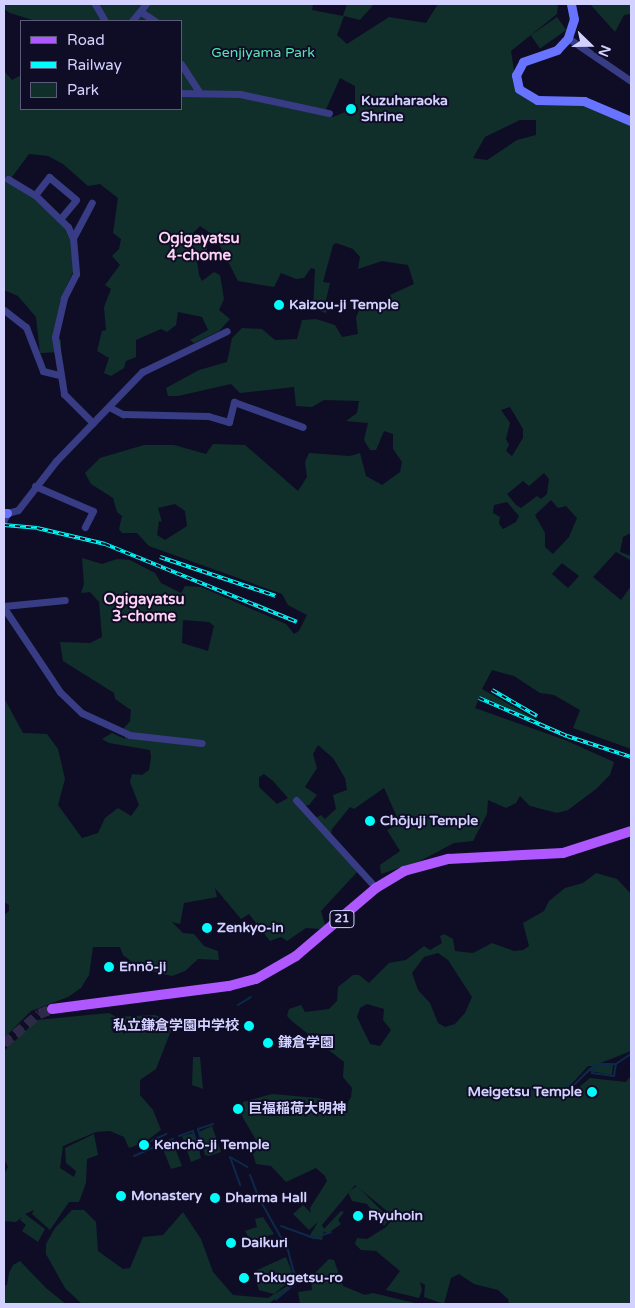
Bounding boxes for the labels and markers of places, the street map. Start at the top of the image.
place label: Kuzuharaoka Shrine [361,93,448,125]
marker: Kuzuharaoka Shrine [345,103,357,115]
place label: Kaizou-ji Temple [289,297,399,313]
marker: Kaizou-ji Temple [273,299,285,311]
place label: Chōjuji Temple [380,813,478,829]
marker: Chōjuji Temple [364,815,376,827]
place label: Zenkyo-in [217,920,284,936]
marker: Zenkyo-in [201,922,213,934]
place label: Ennō-ji [119,959,166,975]
marker: Ennō-ji [103,961,115,973]
place label: 私立鎌倉学園中学校 [113,1018,239,1034]
marker: 私立鎌倉学園中学校 [243,1020,255,1032]
place label: 鎌倉学園 [278,1035,334,1051]
marker: 鎌倉学園 [262,1037,274,1049]
place label: Meigetsu Temple [468,1084,582,1100]
marker: Meigetsu Temple [586,1086,598,1098]
place label: 巨福稲荷大明神 [248,1101,346,1117]
marker: 巨福稲荷大明神 [232,1103,244,1115]
place label: Kenchō-ji Temple [154,1137,269,1153]
marker: Kenchō-ji Temple [138,1139,150,1151]
place label: Monastery [131,1188,202,1204]
marker: Monastery [115,1190,127,1202]
place label: Dharma Hall [225,1190,307,1206]
marker: Dharma Hall [209,1192,221,1204]
place label: Ryuhoin [368,1208,423,1224]
marker: Ryuhoin [352,1210,364,1222]
place label: Daikuri [241,1235,288,1251]
marker: Daikuri [225,1237,237,1249]
place label: Tokugetsu-ro [254,1270,343,1286]
marker: Tokugetsu-ro [238,1272,250,1284]

